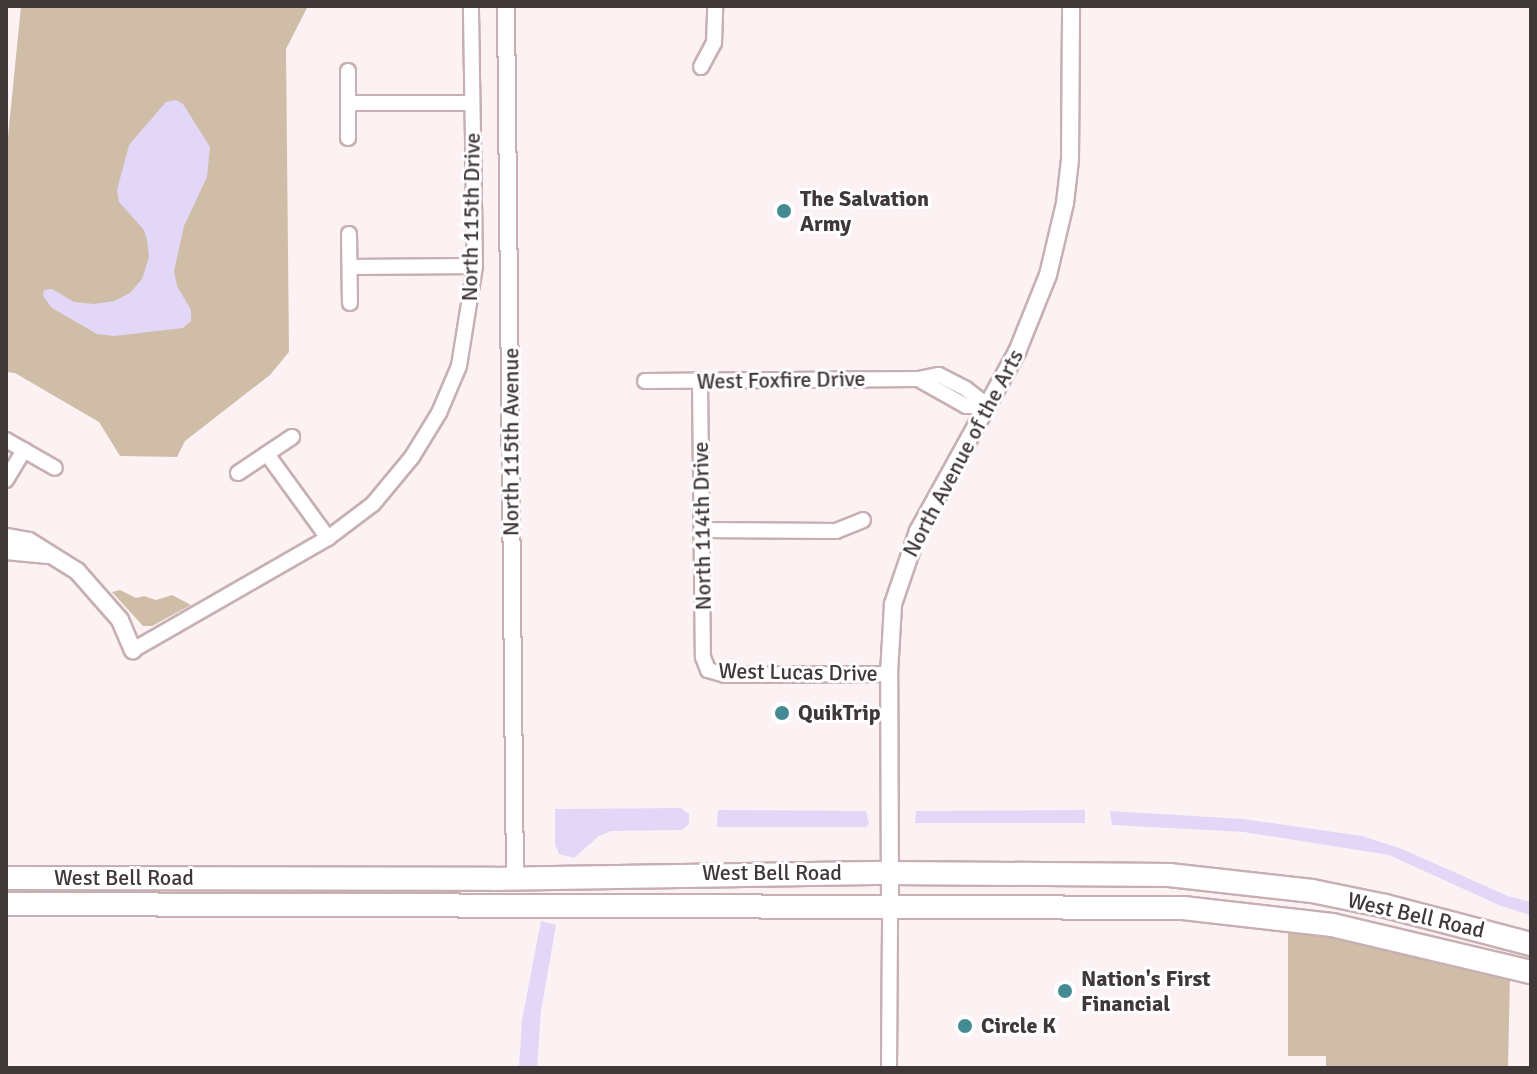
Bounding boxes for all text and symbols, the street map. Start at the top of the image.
street label: North 115th Drive [456,132,486,302]
place label: The Salvation Army [800,185,929,236]
marker: The Salvation Army [775,202,793,220]
street label: North Avenue of the Arts [897,345,1029,561]
street label: North 115th Avenue [498,348,524,536]
street label: West Foxfire Drive [696,365,866,395]
street label: North 114th Drive [687,441,717,611]
street label: West Lucas Drive [718,657,878,687]
place label: QuikTrip [798,700,881,726]
marker: QuikTrip [773,704,791,722]
street label: West Bell Road [702,860,842,886]
street label: West Bell Road [54,865,194,891]
street label: West Bell Road [1345,886,1487,944]
place label: Nation's First Financial [1081,965,1210,1016]
marker: Nation's First Financial [1056,982,1074,1000]
place label: Circle K [981,1013,1056,1039]
marker: Circle K [956,1017,974,1035]

